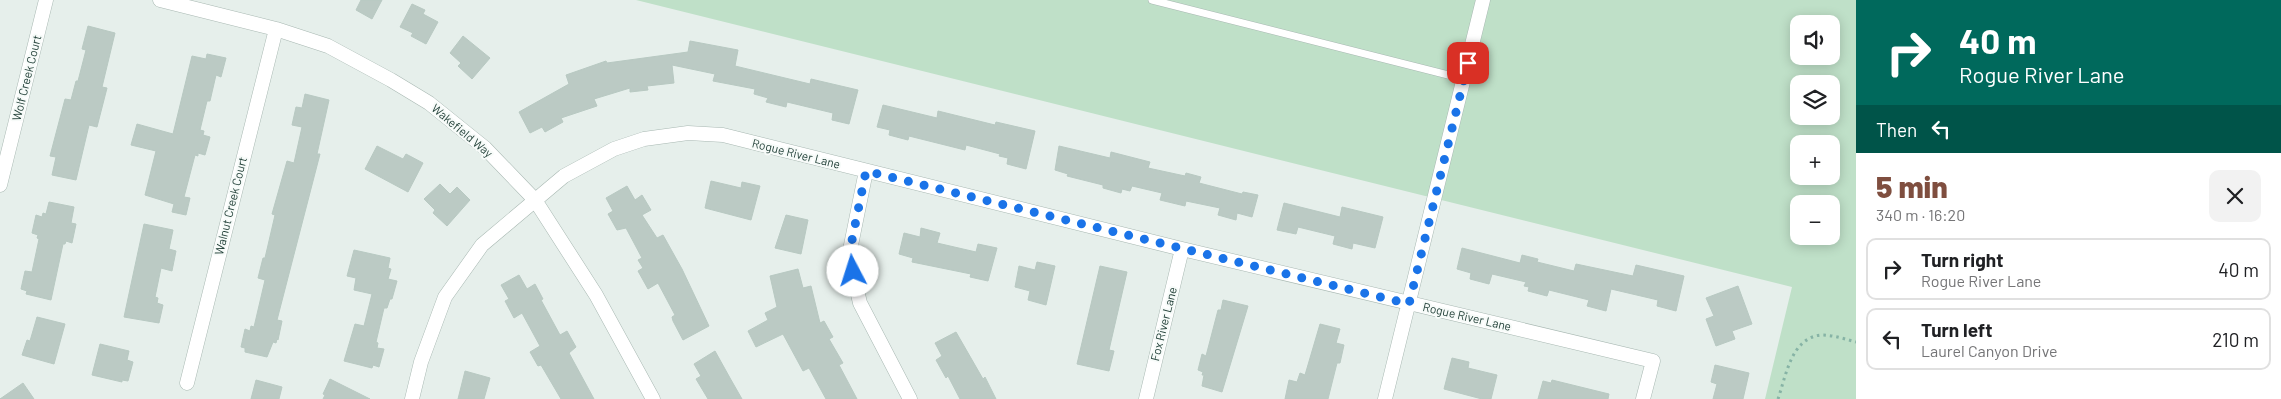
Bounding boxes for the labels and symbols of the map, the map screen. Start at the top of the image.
street label: Wolf Creek Court [9,33,43,122]
pin [1447,42,1489,84]
street label: Wakefield Way [429,101,496,160]
street label: Rogue River Lane [751,135,842,171]
street label: Walnut Creek Court [211,155,249,256]
position arrow [826,244,878,296]
street label: Fox River Lane [1147,285,1179,362]
street label: Rogue River Lane [1422,299,1513,333]

